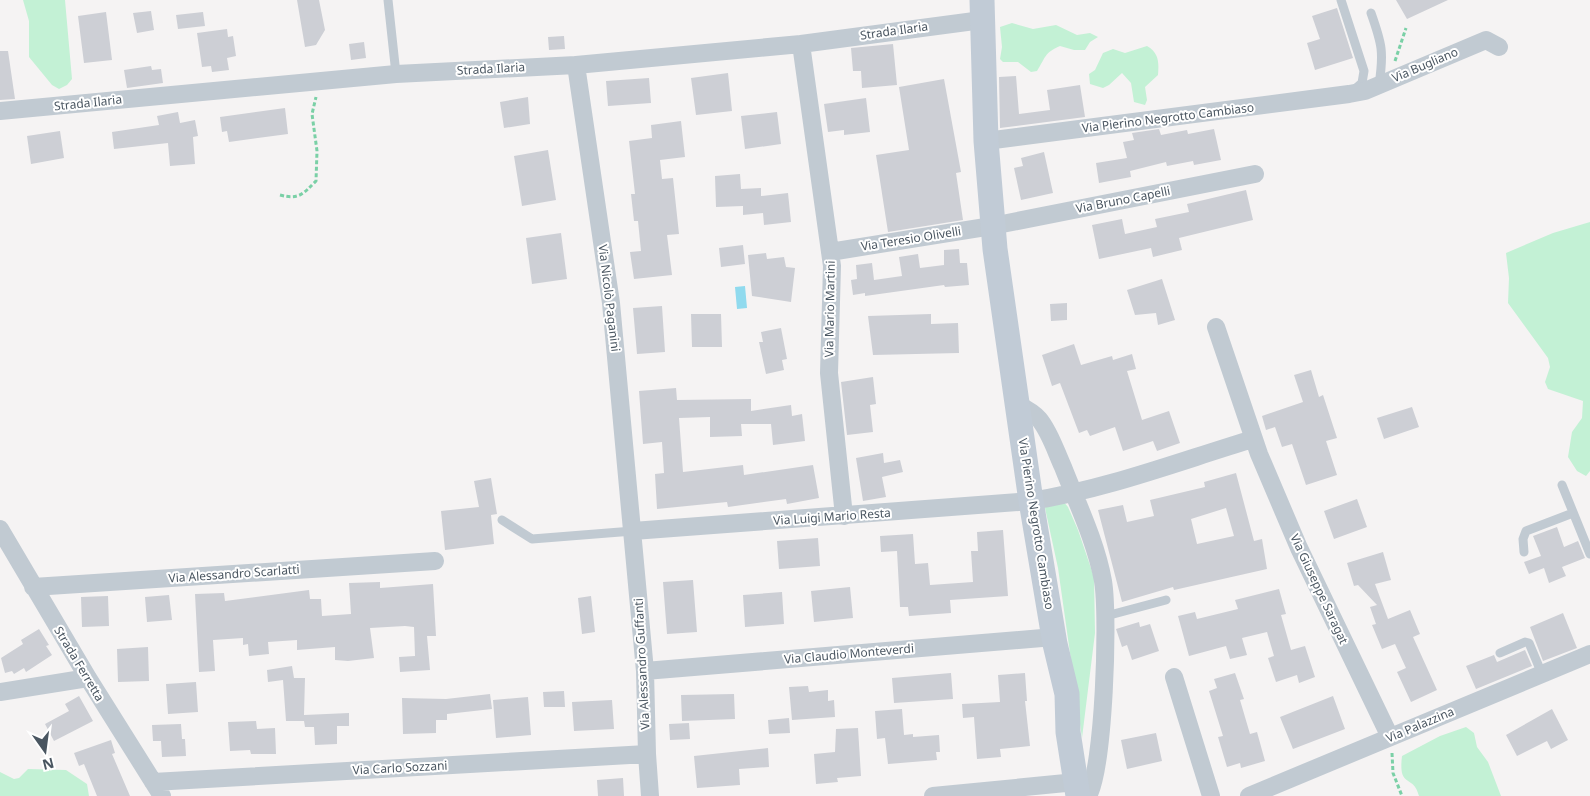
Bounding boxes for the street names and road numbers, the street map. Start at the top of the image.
street label: Strada Ilaria [859,17,929,44]
street label: Via Bugliano [1389,43,1461,86]
street label: Strada Ilaria [456,58,526,79]
street label: Strada Ilaria [53,90,123,115]
street label: Via Pierino Negrotto Cambiaso [1081,99,1255,136]
street label: Via Bruno Capelli [1074,182,1172,217]
street label: Via Teresio Olivelli [860,222,962,255]
street label: Via Nicolò Paganini [594,243,625,353]
street label: Via Mario Martini [820,260,839,357]
street label: Via Pierino Negrotto Cambiaso [1015,437,1058,611]
street label: Via Luigi Mario Resta [773,504,891,529]
street label: Via Giuseppe Saragat [1286,531,1353,647]
street label: Via Alessandro Scarlatti [168,560,300,587]
street label: Via Alessandro Guffanti [630,598,653,730]
street label: Strada Ferretta [50,623,108,704]
street label: Via Claudio Monteverdi [783,639,915,668]
street label: Via Palazzina [1383,703,1456,747]
street label: Via Carlo Sozzani [352,757,448,778]

